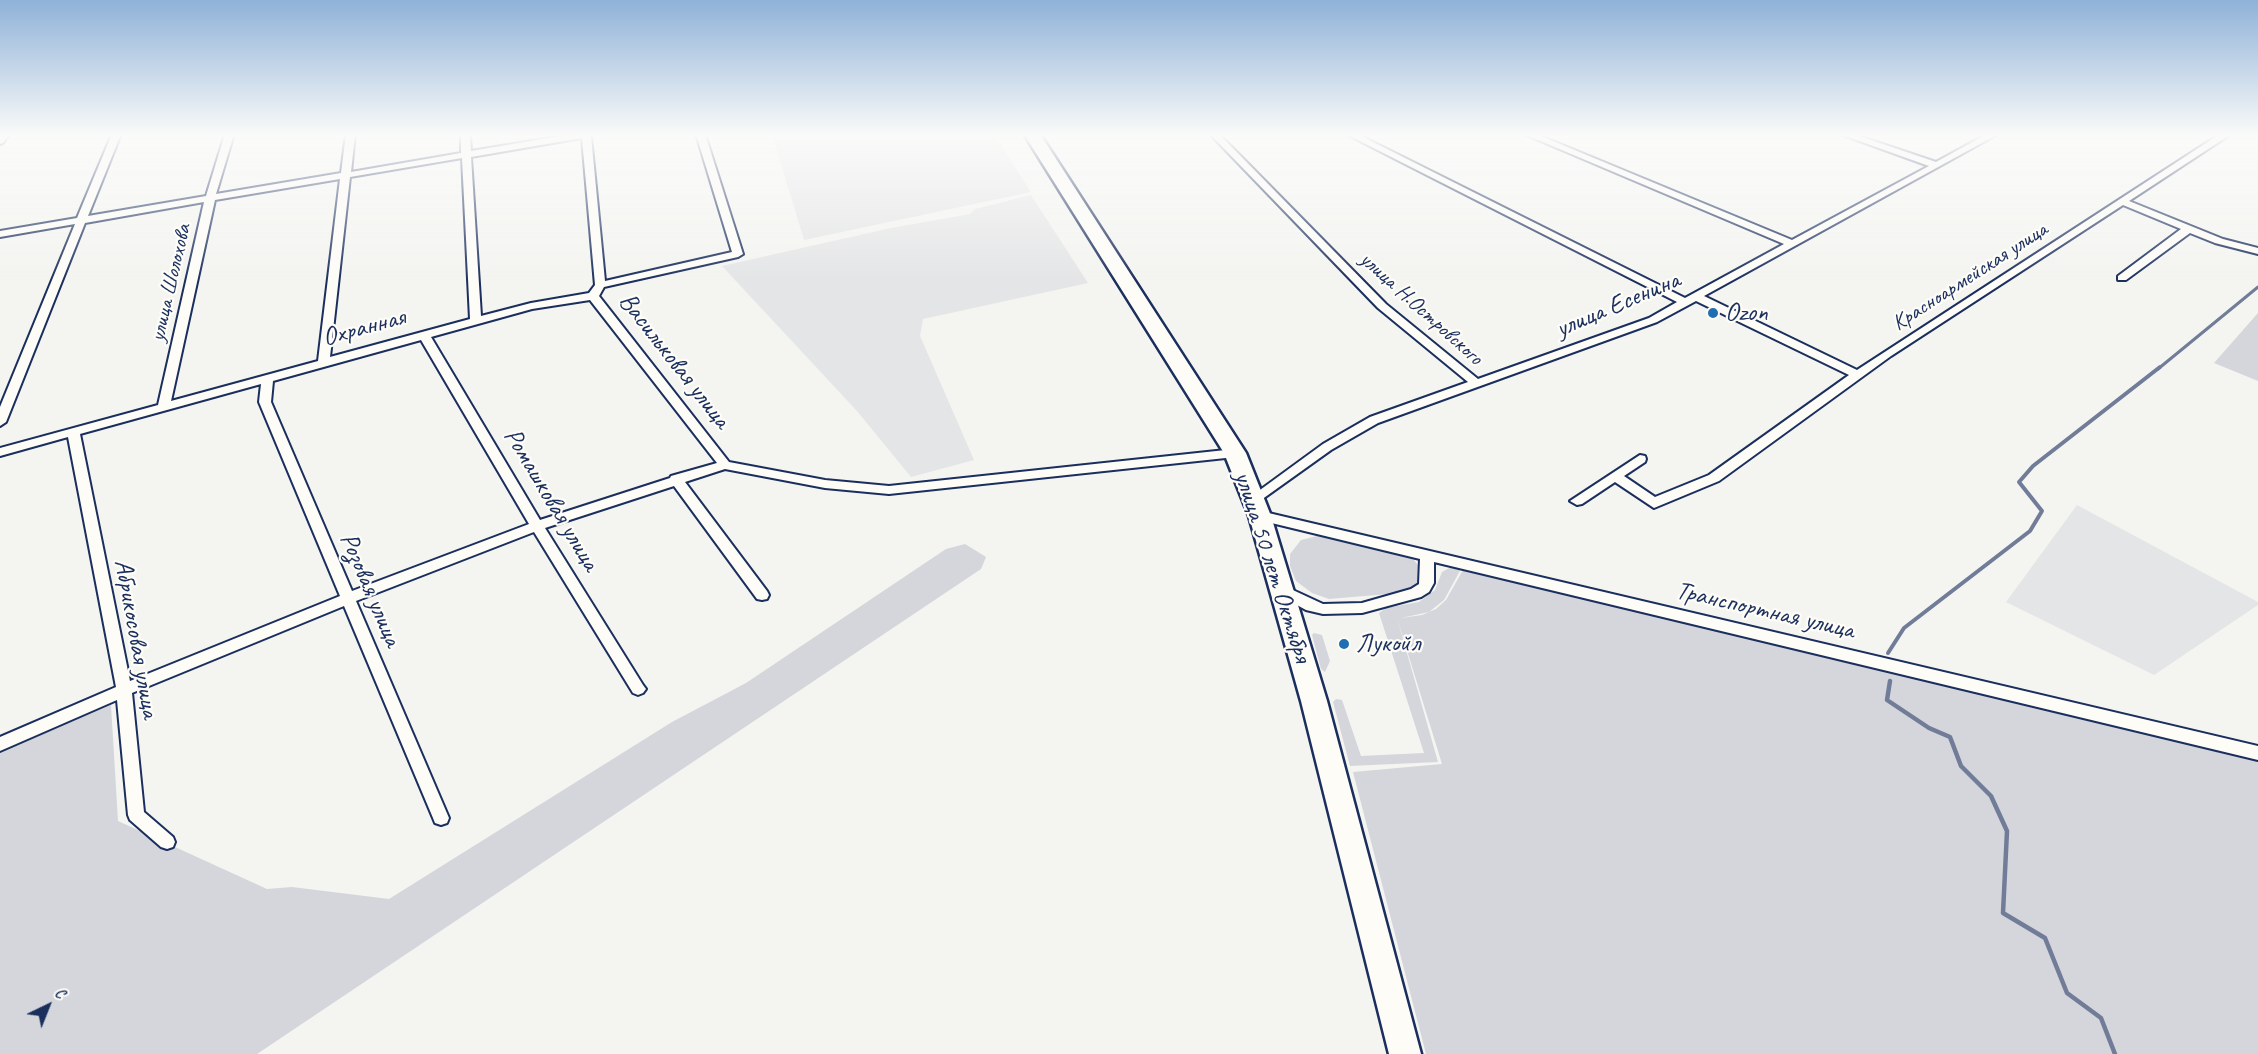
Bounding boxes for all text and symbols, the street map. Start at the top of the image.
street label: Красноармейская улица [1887,217,2053,337]
street label: улица Шолохова [145,222,197,344]
street label: улица Н.Островского [1354,247,1488,371]
street label: улица Есенина [1551,265,1685,345]
street label: Васильковая улица [611,287,737,435]
place label: Ozon [1725,297,1768,329]
street label: Охранная [319,302,409,354]
marker: Ozon [1706,306,1720,320]
street label: Ромашковая улица [496,423,606,577]
street label: улица 50 лет Октября [1226,467,1318,667]
street label: Розовая улица [332,528,408,652]
street label: Абрикосовая улица [107,557,165,721]
street label: Транспортная улица [1673,575,1857,647]
place label: Лукойл [1356,628,1420,660]
marker: Лукойл [1337,637,1351,651]
north arrow [18,976,78,1036]
text: С [51,983,70,1003]

